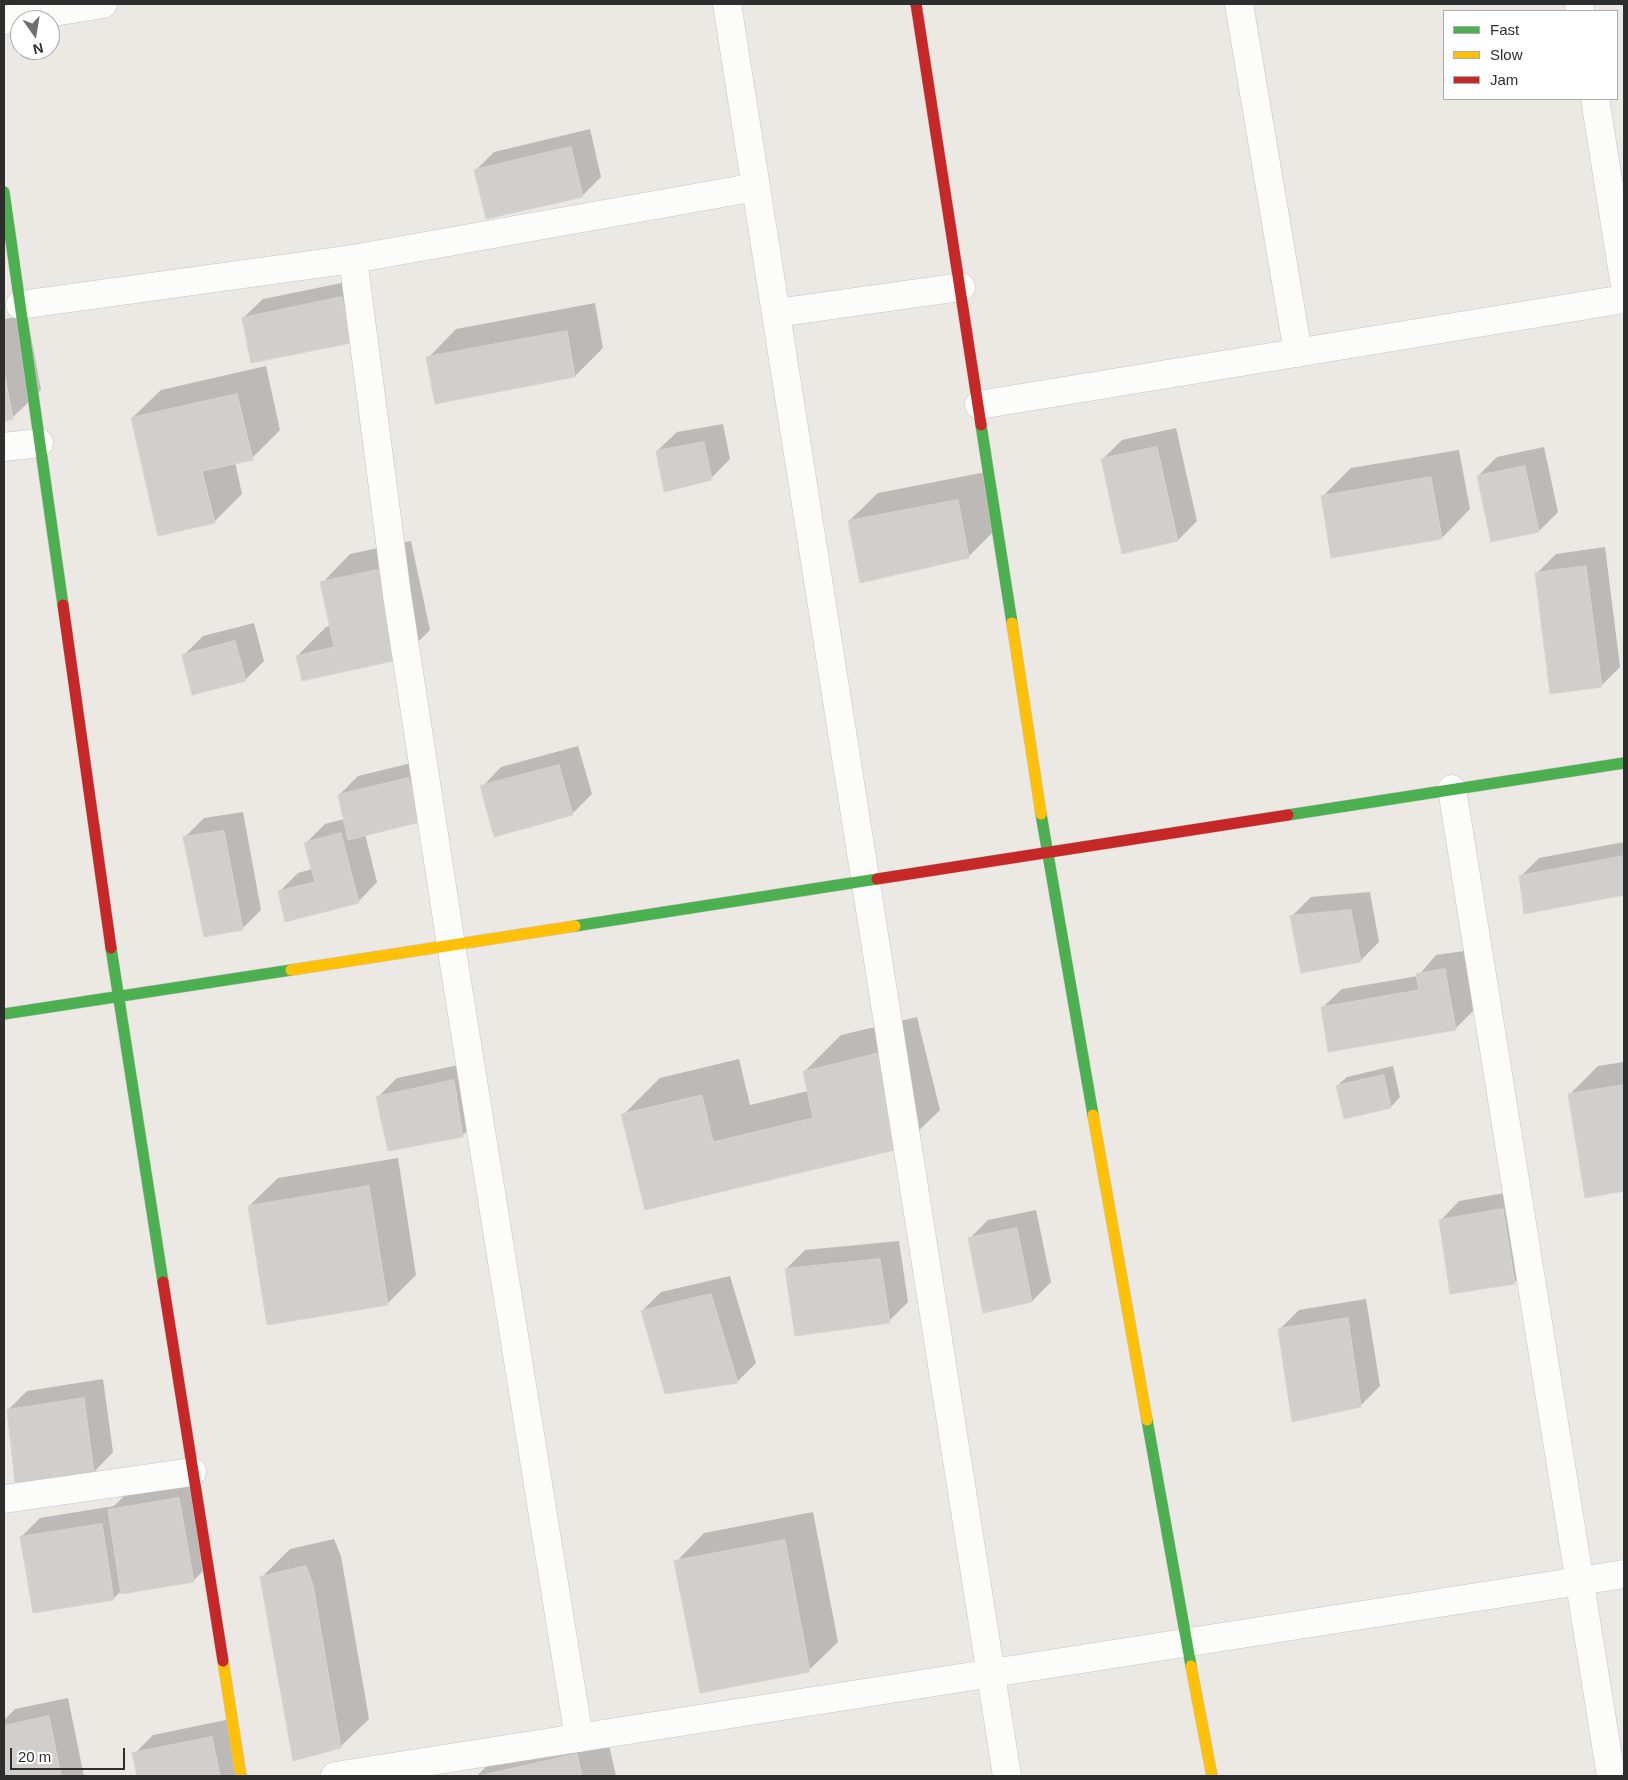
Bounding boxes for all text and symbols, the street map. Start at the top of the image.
north arrow [10,10,60,60]
legend [1443,10,1618,100]
text: Fast [1490,21,1519,38]
text: N [31,40,45,58]
text: Slow [1490,46,1523,63]
text: Jam [1490,71,1518,88]
scale bar [12,1738,128,1770]
text: 20 m [18,1748,51,1765]

